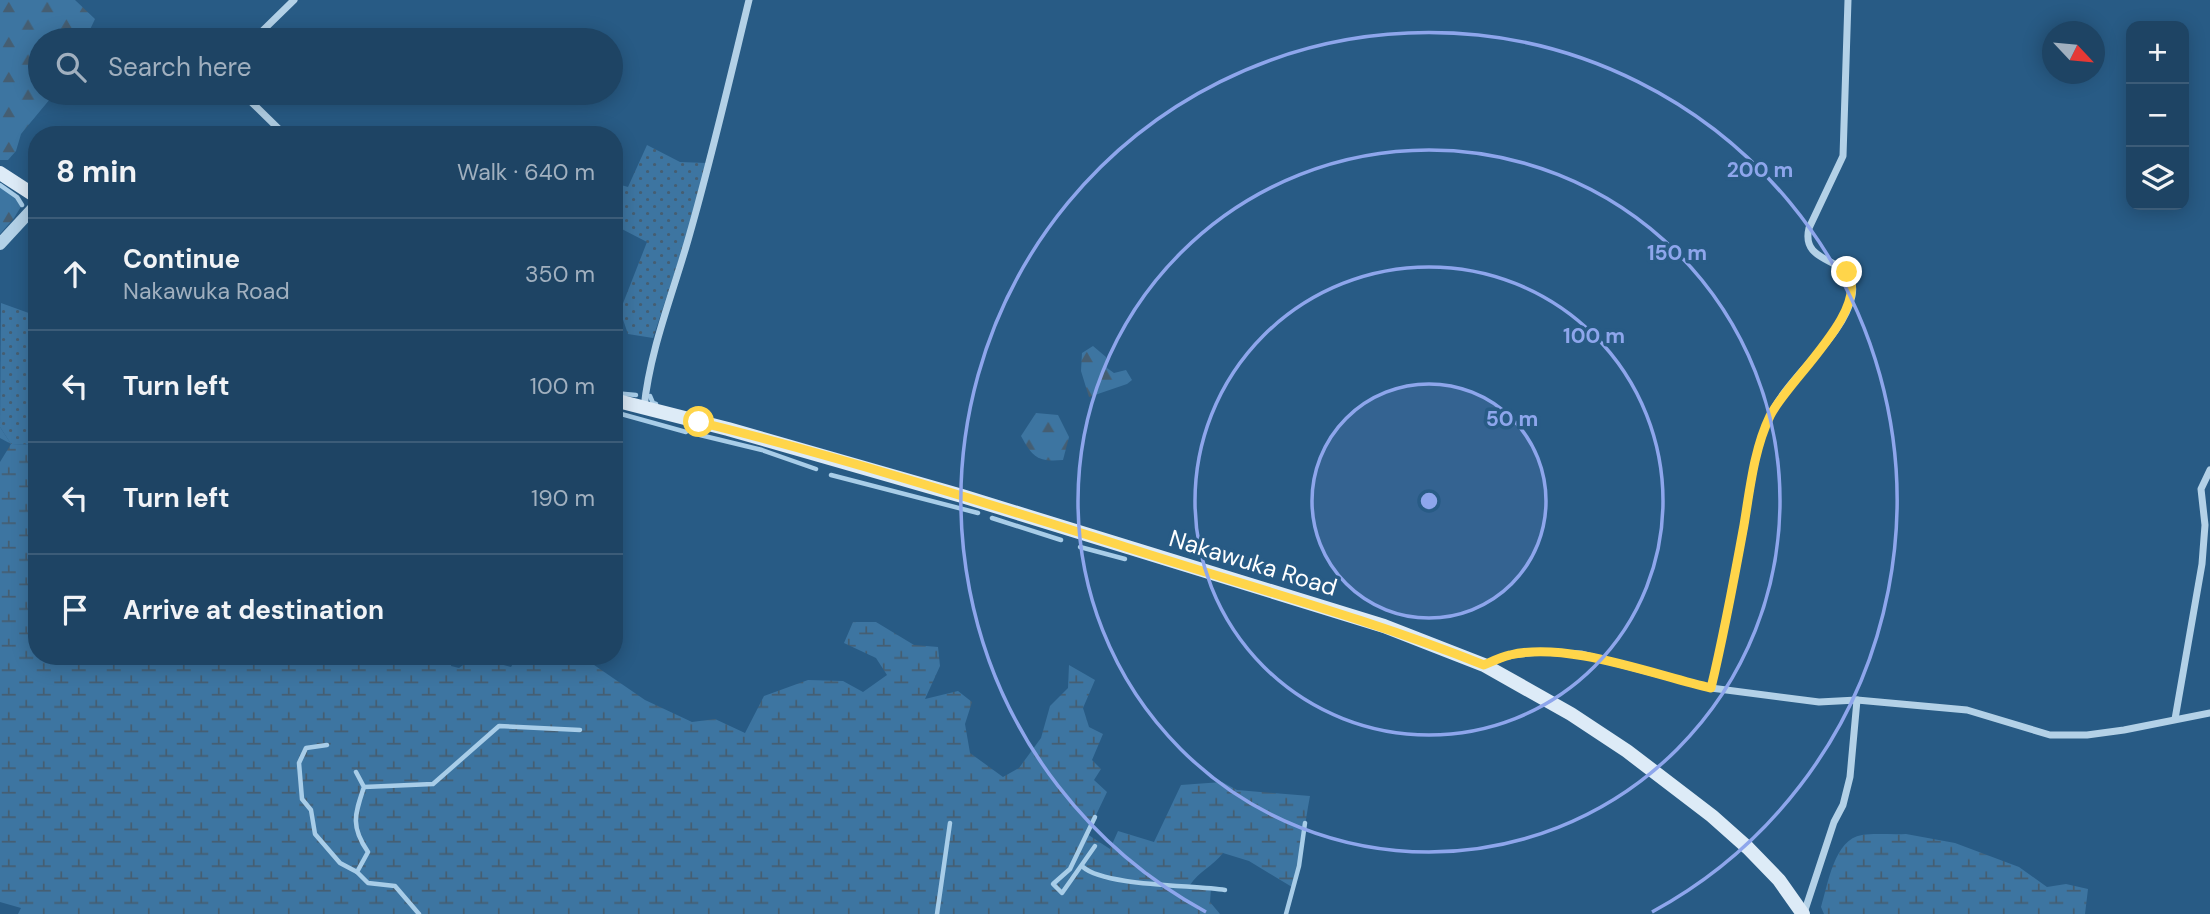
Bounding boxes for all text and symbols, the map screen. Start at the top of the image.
north arrow [2042,21,2105,84]
map controls [2126,21,2189,210]
button: + [2126,21,2189,84]
search box [28,28,623,105]
icon: search [52,48,90,86]
text: Search here [108,50,251,84]
button: − [2126,84,2189,147]
button: layers [2126,147,2189,210]
text: 8 min [56,152,137,191]
text: 200 m [1727,156,1793,184]
text: Walk · 640 m [457,157,595,187]
text: 150 m [1647,239,1707,267]
text: Continue [123,242,240,276]
icon: ahead [56,255,94,293]
route end [1831,256,1862,287]
text: 350 m [525,259,595,289]
text: Nakawuka Road [123,276,290,306]
text: 100 m [1563,322,1625,350]
icon: left [56,367,94,405]
text: Turn left [123,369,230,403]
text: 100 m [530,371,595,401]
text: 50 m [1486,405,1538,433]
route start [683,406,714,437]
icon: left [56,479,94,517]
text: Turn left [123,481,230,515]
text: 190 m [531,483,595,513]
centre of rings [1417,489,1441,513]
street label: Nakawuka Road [1165,522,1341,603]
icon: arrive [56,591,94,629]
text: Arrive at destination [123,593,384,627]

